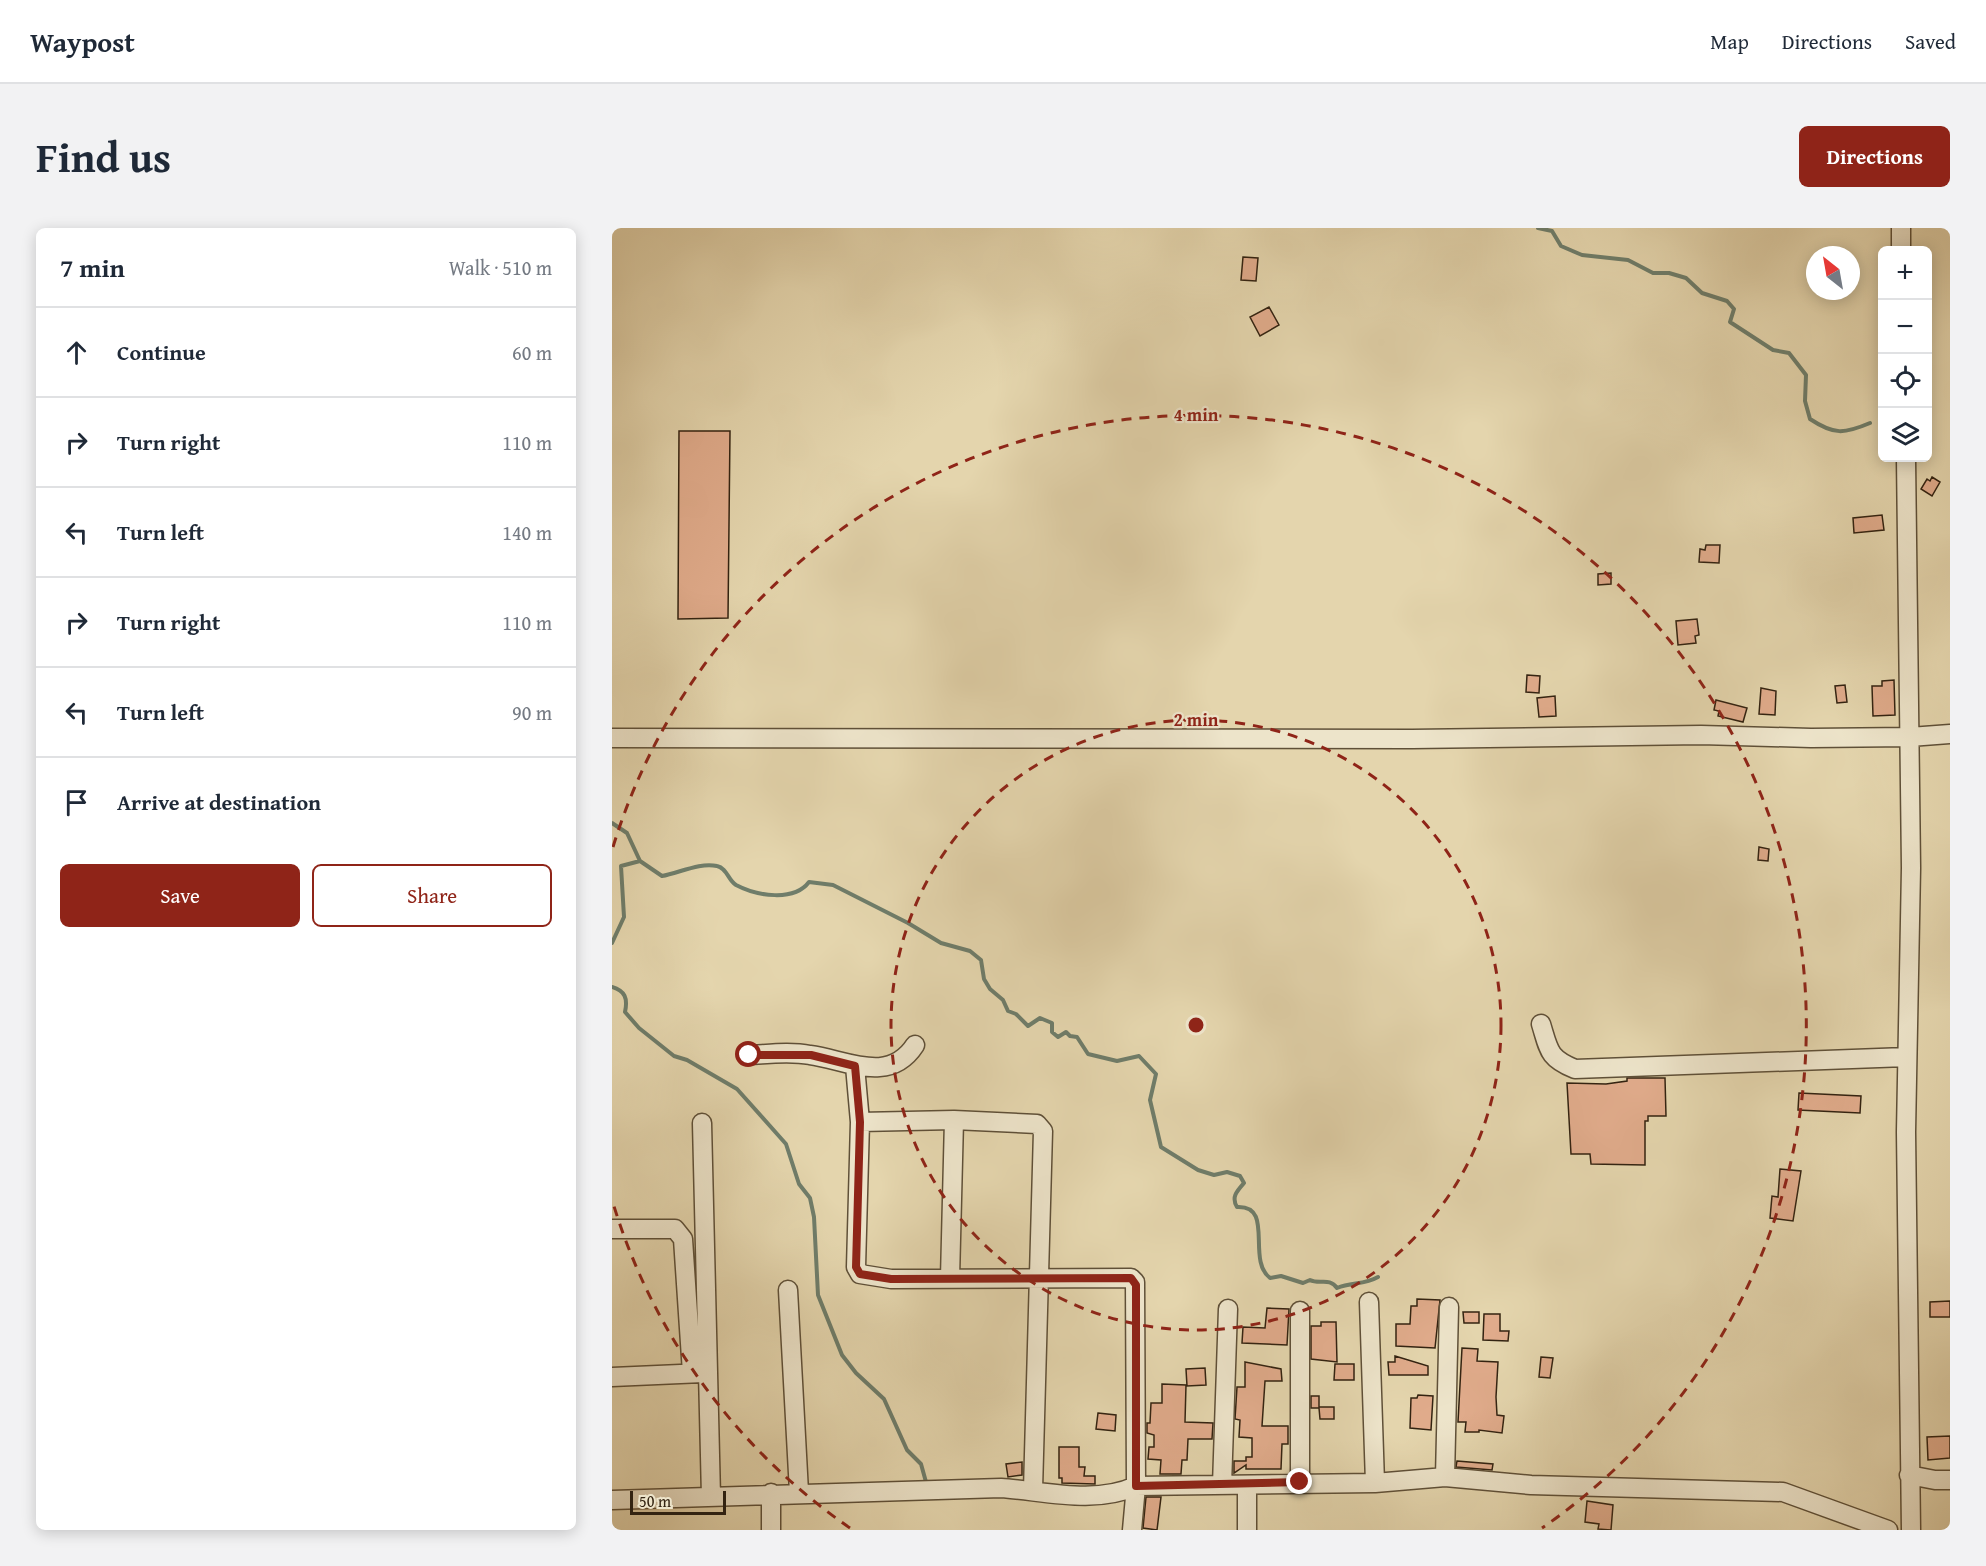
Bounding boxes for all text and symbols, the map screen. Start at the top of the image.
text: Waypost [30,21,135,62]
text: Map [1710,26,1749,57]
text: Directions [1782,26,1872,57]
text: Saved [1905,26,1956,57]
text: Find us [36,126,171,187]
button: Directions [1799,126,1950,187]
north arrow [1806,246,1860,300]
map controls [1878,246,1932,462]
button: + [1878,246,1932,300]
text: 7 min [60,248,125,287]
text: Walk · 510 m [449,253,552,282]
button: − [1878,300,1932,354]
icon: ahead [60,336,93,369]
text: Continue [117,336,206,368]
text: 60 m [512,338,552,367]
button: locate [1878,354,1932,408]
text: 4 min [1174,401,1219,428]
button: layers [1878,408,1932,462]
icon: right [60,426,93,459]
text: Turn right [117,426,220,458]
text: 110 m [502,428,552,457]
icon: left [60,516,93,549]
text: Turn left [117,516,204,548]
text: 140 m [502,518,552,547]
icon: right [60,606,93,639]
text: Turn right [117,606,220,638]
text: 110 m [502,608,552,637]
icon: left [60,696,93,729]
text: Turn left [117,696,204,728]
text: 90 m [512,698,552,727]
text: 2 min [1174,706,1219,733]
icon: arrive [60,786,93,819]
text: Arrive at destination [117,786,321,818]
button: Save [60,864,300,927]
button: Share [312,864,552,927]
centre of rings [1186,1015,1206,1035]
route start [735,1041,761,1067]
route end [1286,1468,1312,1494]
scale bar [630,1488,726,1516]
text: 50 m [639,1489,671,1513]

